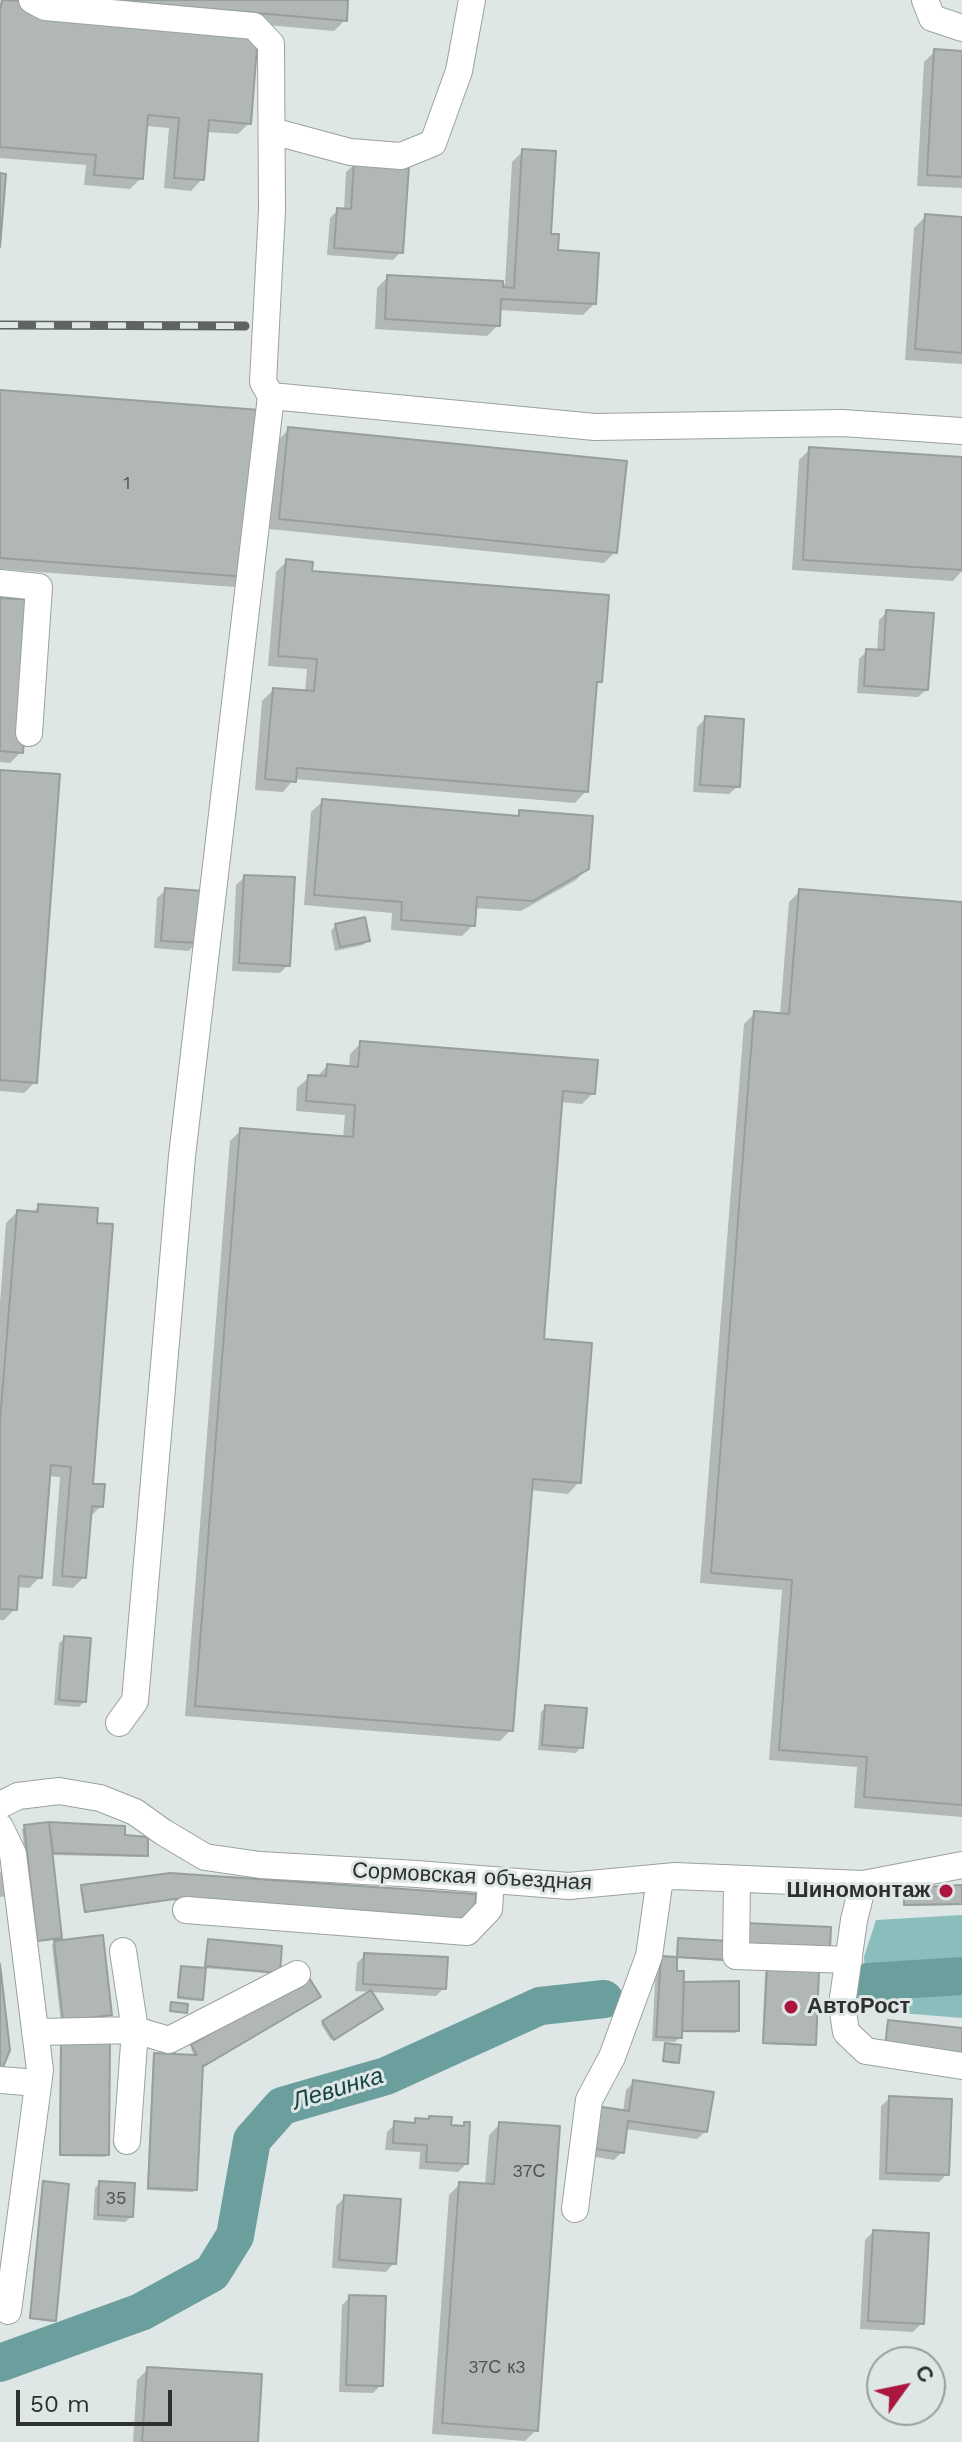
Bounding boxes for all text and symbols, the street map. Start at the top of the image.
house number: 1 [123,473,131,495]
street label: Сормовская объездная [351,1858,593,1896]
place label: Шиномонтаж [787,1878,930,1904]
marker: Шиномонтаж [937,1882,955,1900]
place label: АвтоРост [807,1994,910,2020]
marker: АвтоРост [782,1998,800,2016]
water label: Левинка [289,2062,387,2116]
house number: 37С [513,2161,545,2183]
house number: 35 [106,2188,126,2210]
north arrow [866,2346,946,2426]
house number: 37С к3 [468,2357,526,2379]
text: С [910,2360,940,2387]
scale bar [20,2374,176,2424]
text: 50 m [30,2390,90,2418]

